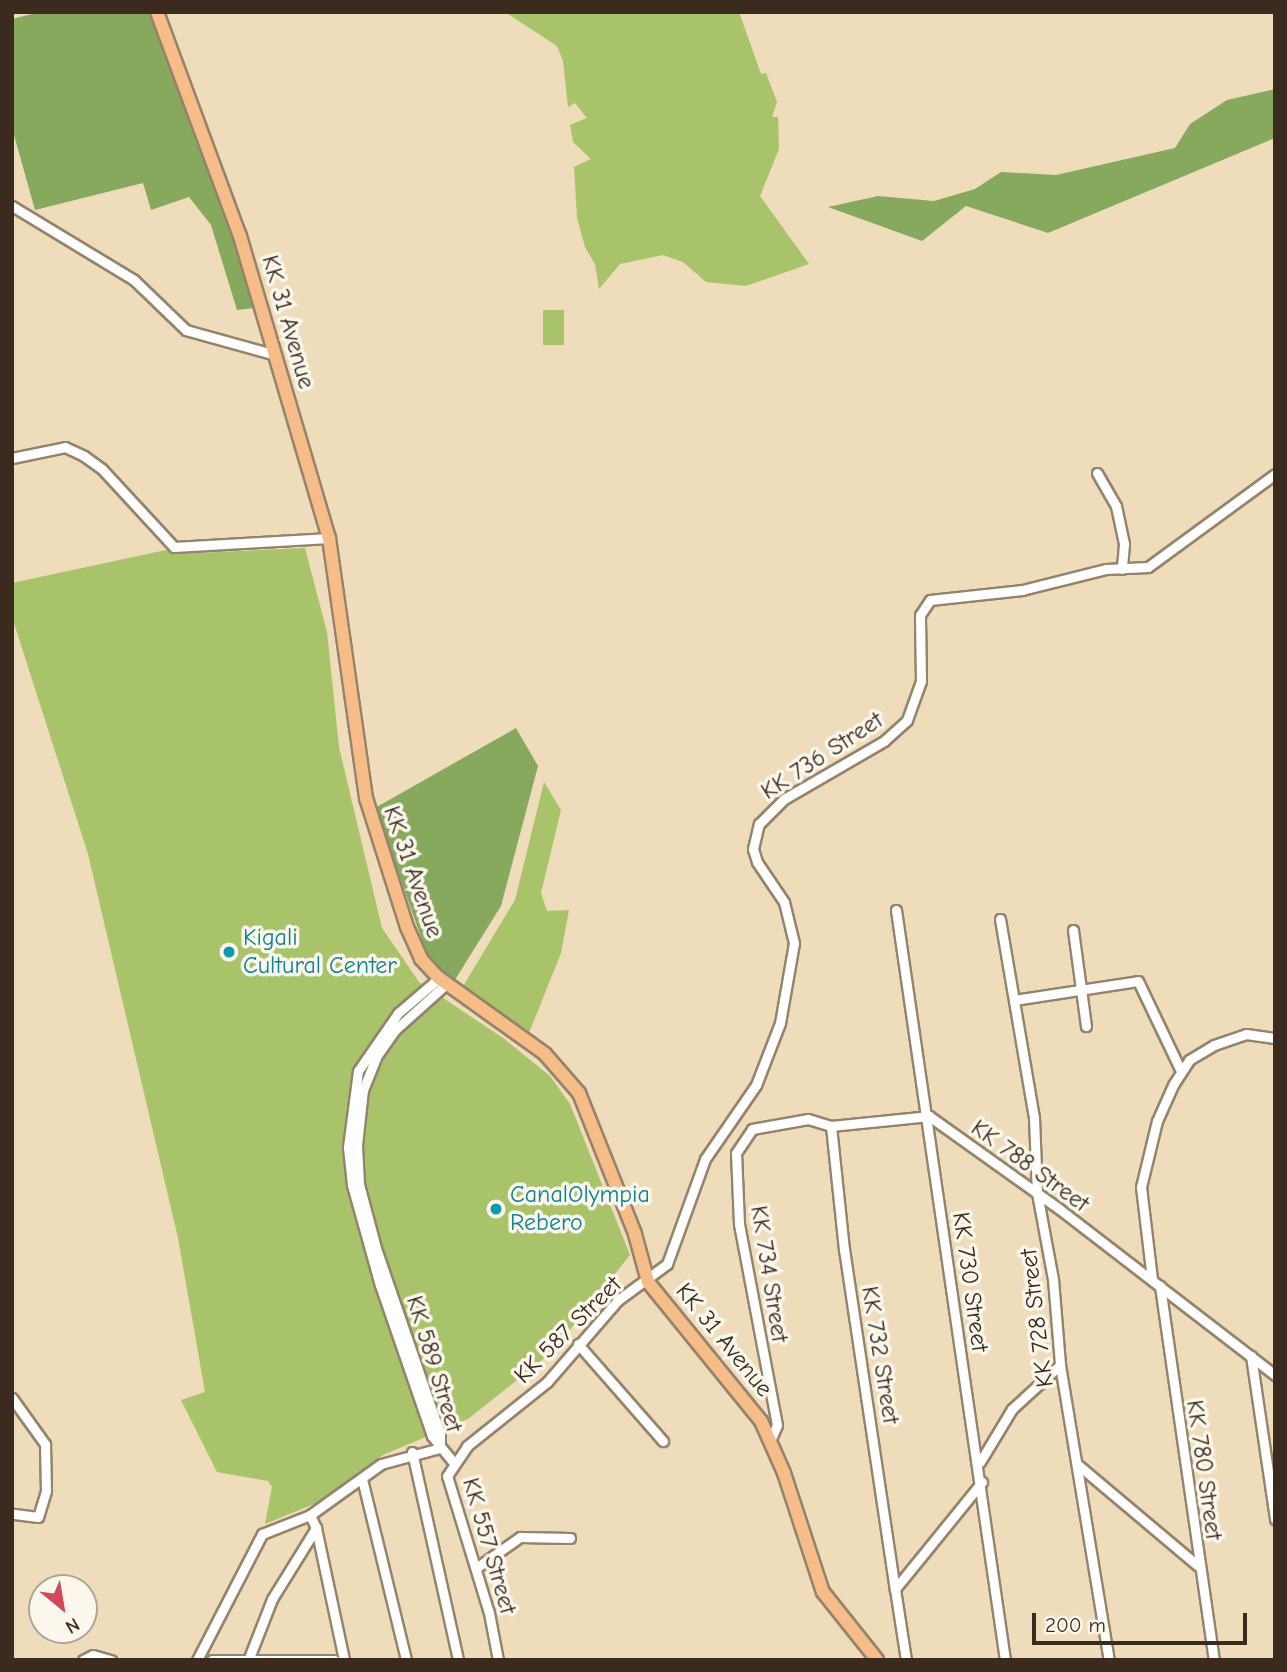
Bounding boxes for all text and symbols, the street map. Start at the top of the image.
street label: KK 31 Avenue [255,252,321,392]
street label: KK 736 Street [756,706,888,806]
street label: KK 31 Avenue [377,802,449,942]
place label: Kigali Cultural Center [243,924,397,980]
marker: Kigali Cultural Center [221,944,237,960]
street label: KK 788 Street [965,1114,1095,1218]
place label: CanalOlympia Rebero [510,1181,650,1237]
marker: CanalOlympia Rebero [488,1201,504,1217]
street label: KK 734 Street [744,1204,794,1344]
street label: KK 730 Street [946,1210,994,1354]
street label: KK 728 Street [1014,1247,1060,1389]
street label: KK 587 Street [508,1270,628,1390]
street label: KK 31 Avenue [669,1277,779,1403]
street label: KK 732 Street [855,1284,905,1426]
street label: KK 589 Street [400,1292,468,1436]
street label: KK 780 Street [1180,1398,1228,1542]
street label: KK 557 Street [456,1475,522,1617]
north arrow [28,1574,98,1644]
scale bar [1035,1598,1250,1642]
text: N [62,1613,83,1638]
text: 200 m [1045,1613,1106,1637]

